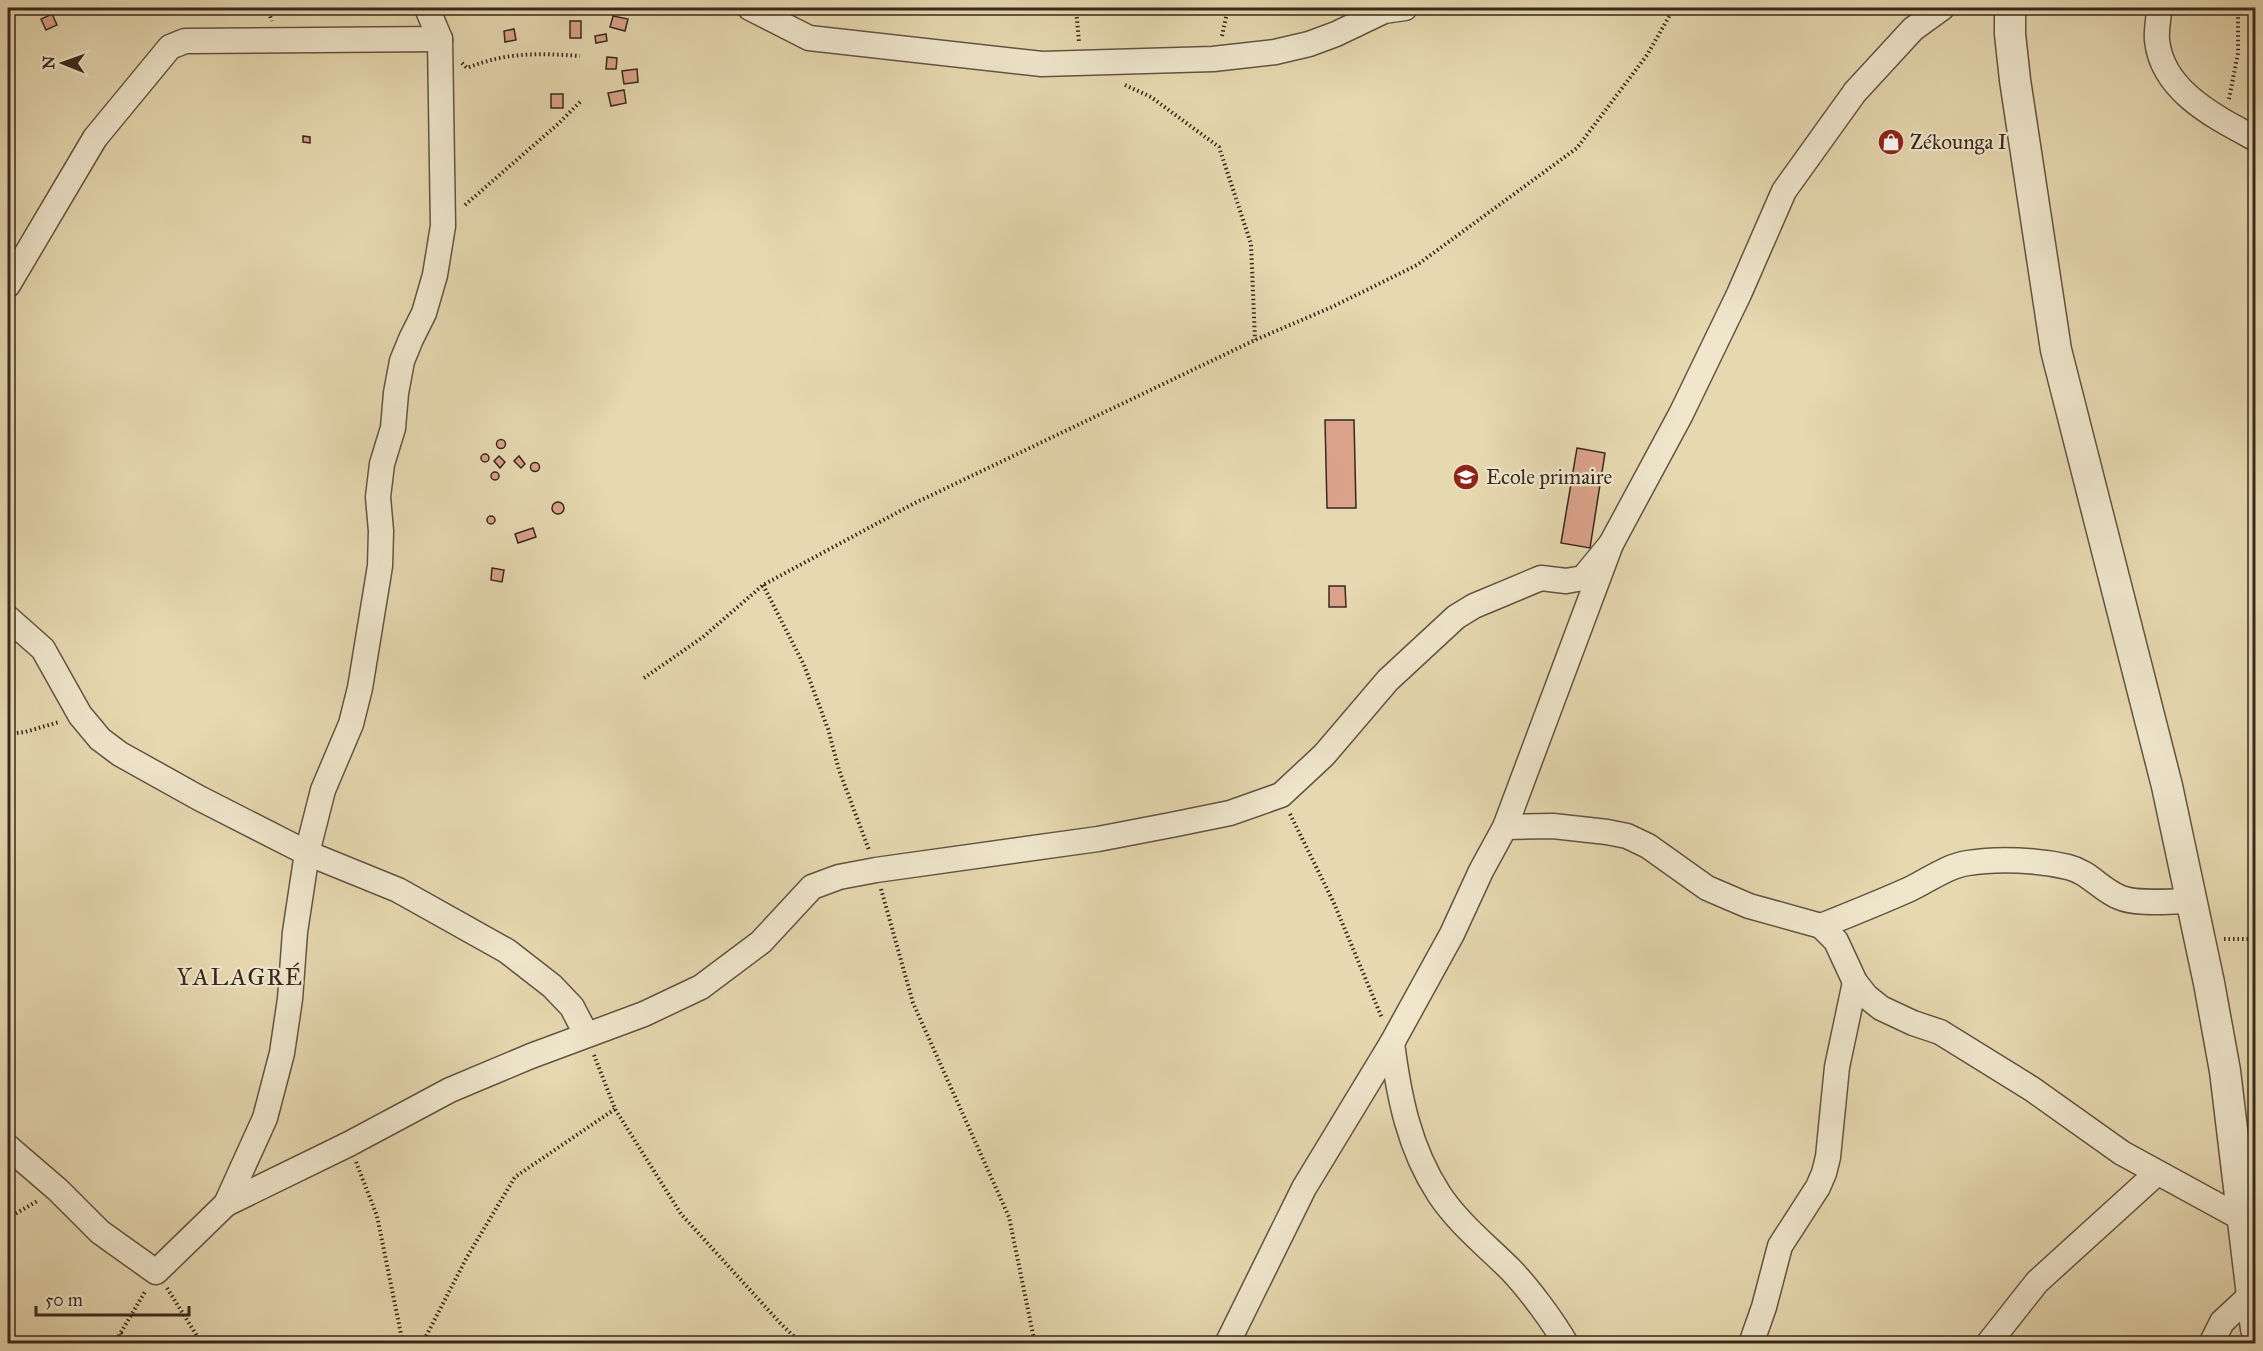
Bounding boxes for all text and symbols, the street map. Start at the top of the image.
north arrow [33,33,93,93]
text: N [39,55,58,70]
shop icon: Zékounga I [1876,127,1906,157]
place label: Zékounga I [1910,129,2007,155]
school or university icon: Ecole primaire [1451,462,1481,492]
place label: Ecole primaire [1486,464,1613,490]
district label: YALAGRÉ [176,962,304,992]
scale bar [36,1279,189,1317]
text: 50 m [45,1289,83,1311]

